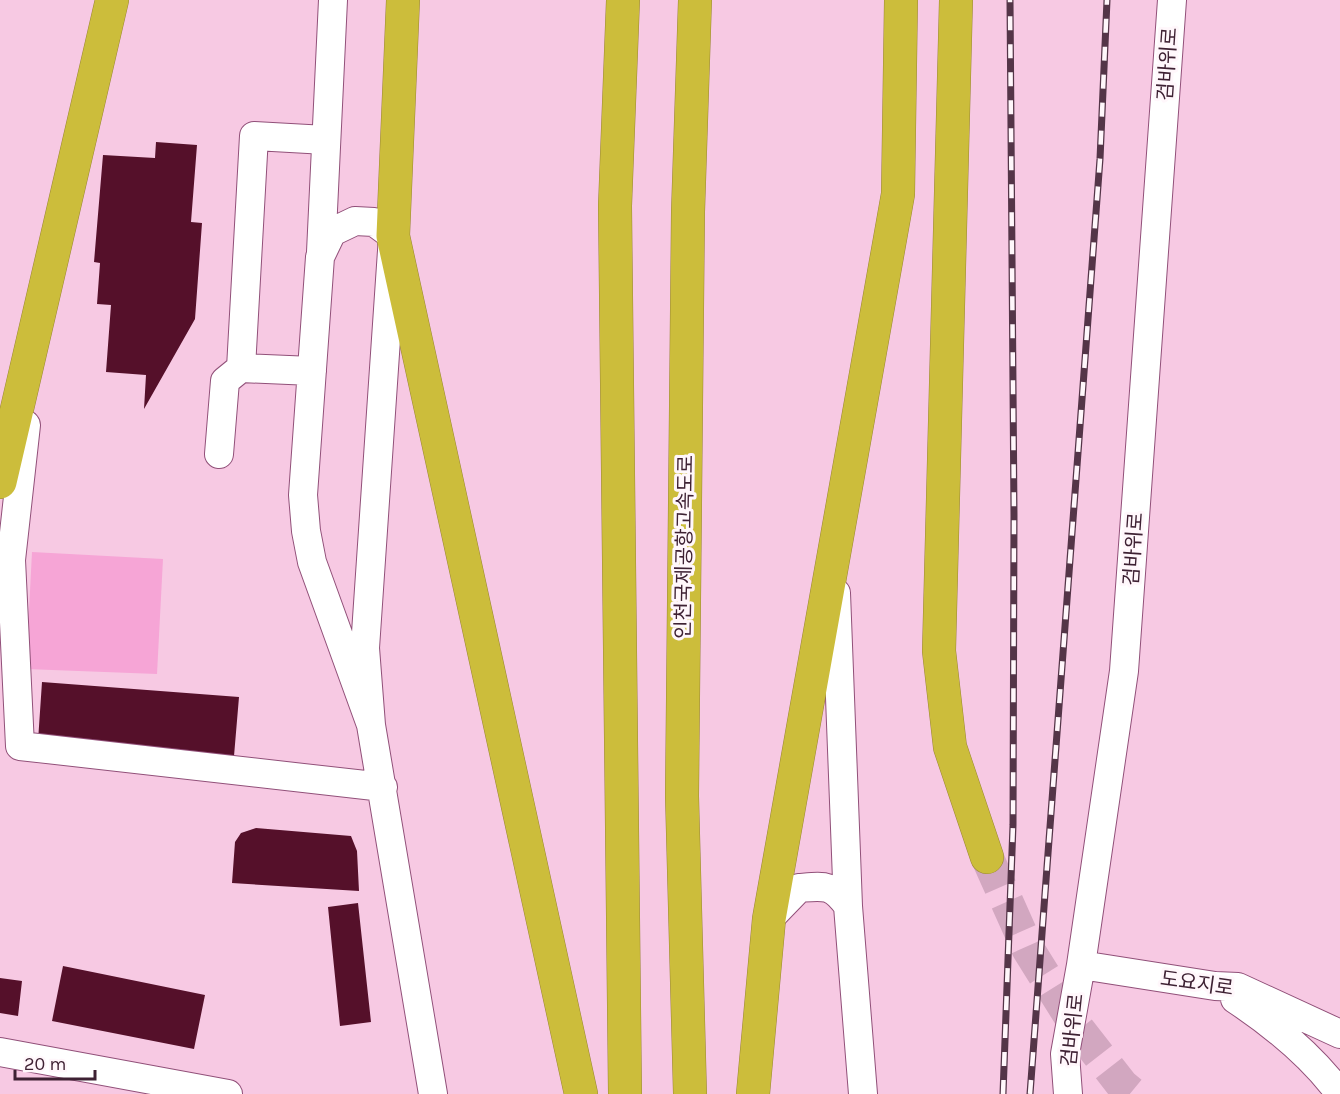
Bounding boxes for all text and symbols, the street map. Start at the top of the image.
street label: 검바위로 [1153,27,1182,102]
street label: 인천국제공항고속도로 [671,455,698,639]
street label: 검바위로 [1119,512,1148,587]
street label: 도요지로 [1159,967,1235,1000]
street label: 검바위로 [1057,992,1088,1068]
scale bar [15,1043,94,1081]
text: 20 m [24,1053,66,1075]

